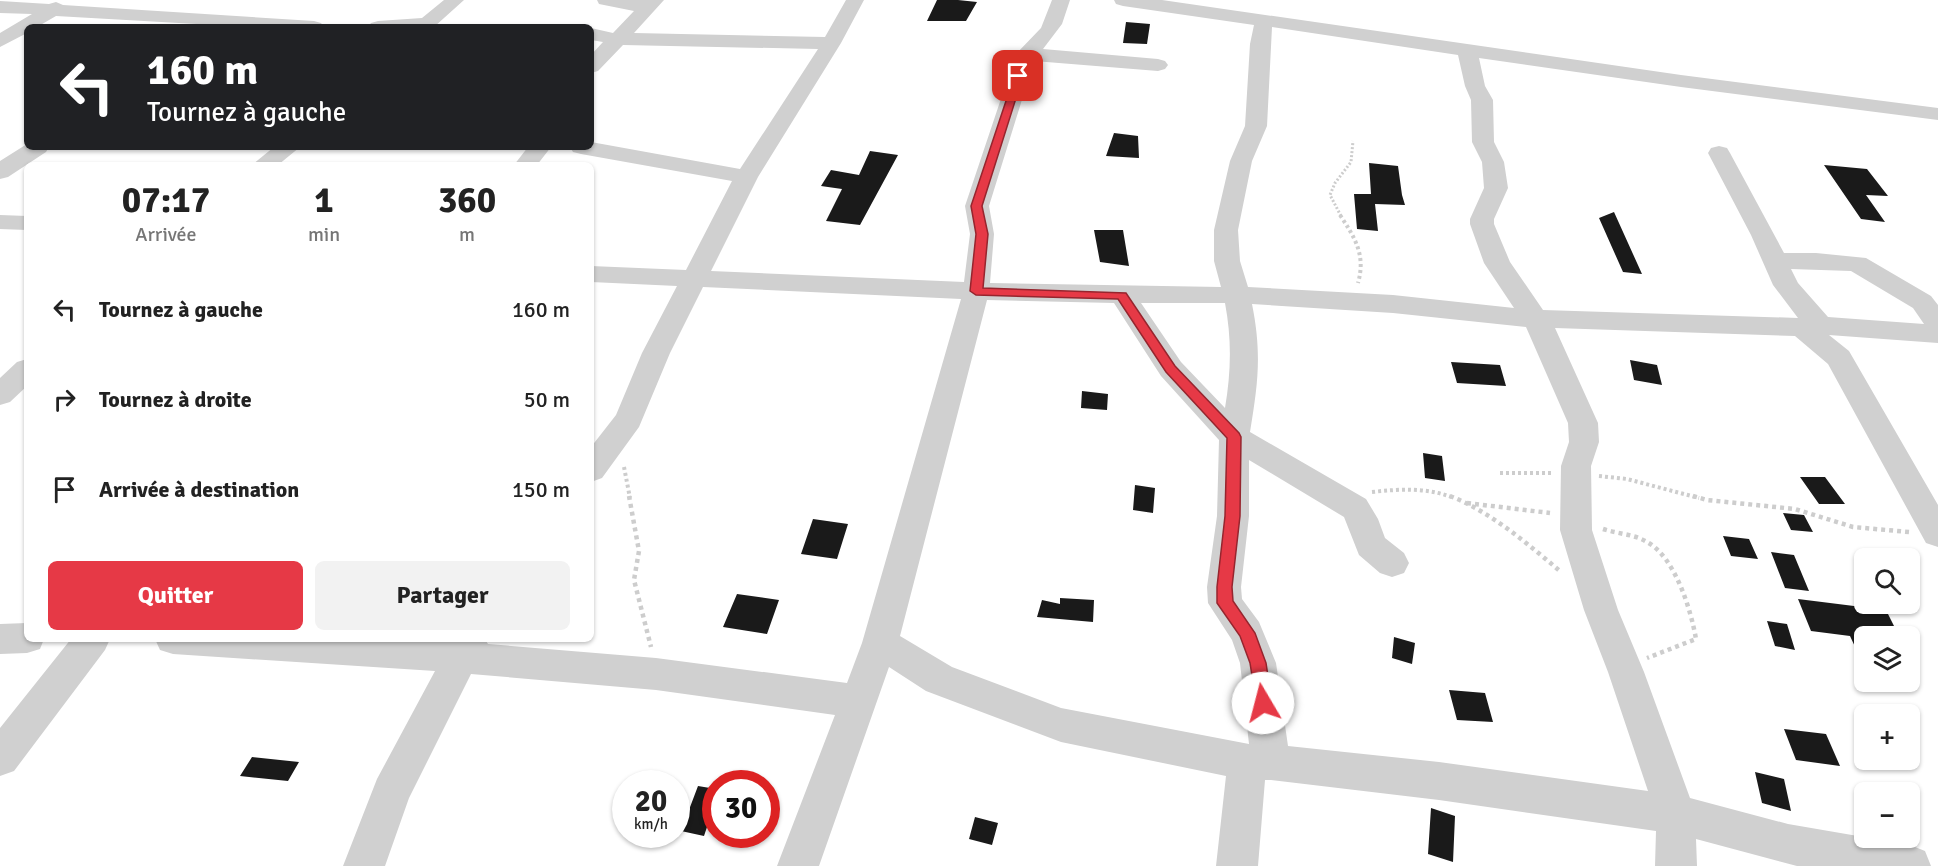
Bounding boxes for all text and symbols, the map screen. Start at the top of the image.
text: 160 m [147,45,258,96]
icon: left [48,48,126,126]
pin [992,50,1043,101]
icon: arrive [1001,59,1034,92]
text: Tournez à gauche [147,96,346,129]
text: 07:17 [122,178,210,223]
text: 1 [314,178,334,223]
text: 360 [438,178,496,223]
text: Arrivée [135,222,197,247]
text: min [308,222,340,247]
text: m [459,222,475,247]
icon: left [48,293,81,326]
text: Tournez à gauche [99,296,263,323]
text: 160 m [512,296,570,323]
icon: right [48,383,81,416]
text: Tournez à droite [99,386,252,413]
text: 50 m [524,386,570,413]
icon: arrive [48,473,81,506]
text: Arrivée à destination [99,476,299,503]
text: 150 m [512,476,570,503]
map controls [1854,548,1920,848]
button: search [1854,548,1920,614]
button: Quitter [48,561,303,630]
button: Partager [315,561,570,630]
button: layers [1854,626,1920,692]
position arrow [1231,671,1295,735]
button: + [1854,704,1920,770]
speed limit sign: 30 [702,770,780,848]
button: − [1854,782,1920,848]
text: 20 [635,783,667,820]
text: km/h [634,815,668,833]

